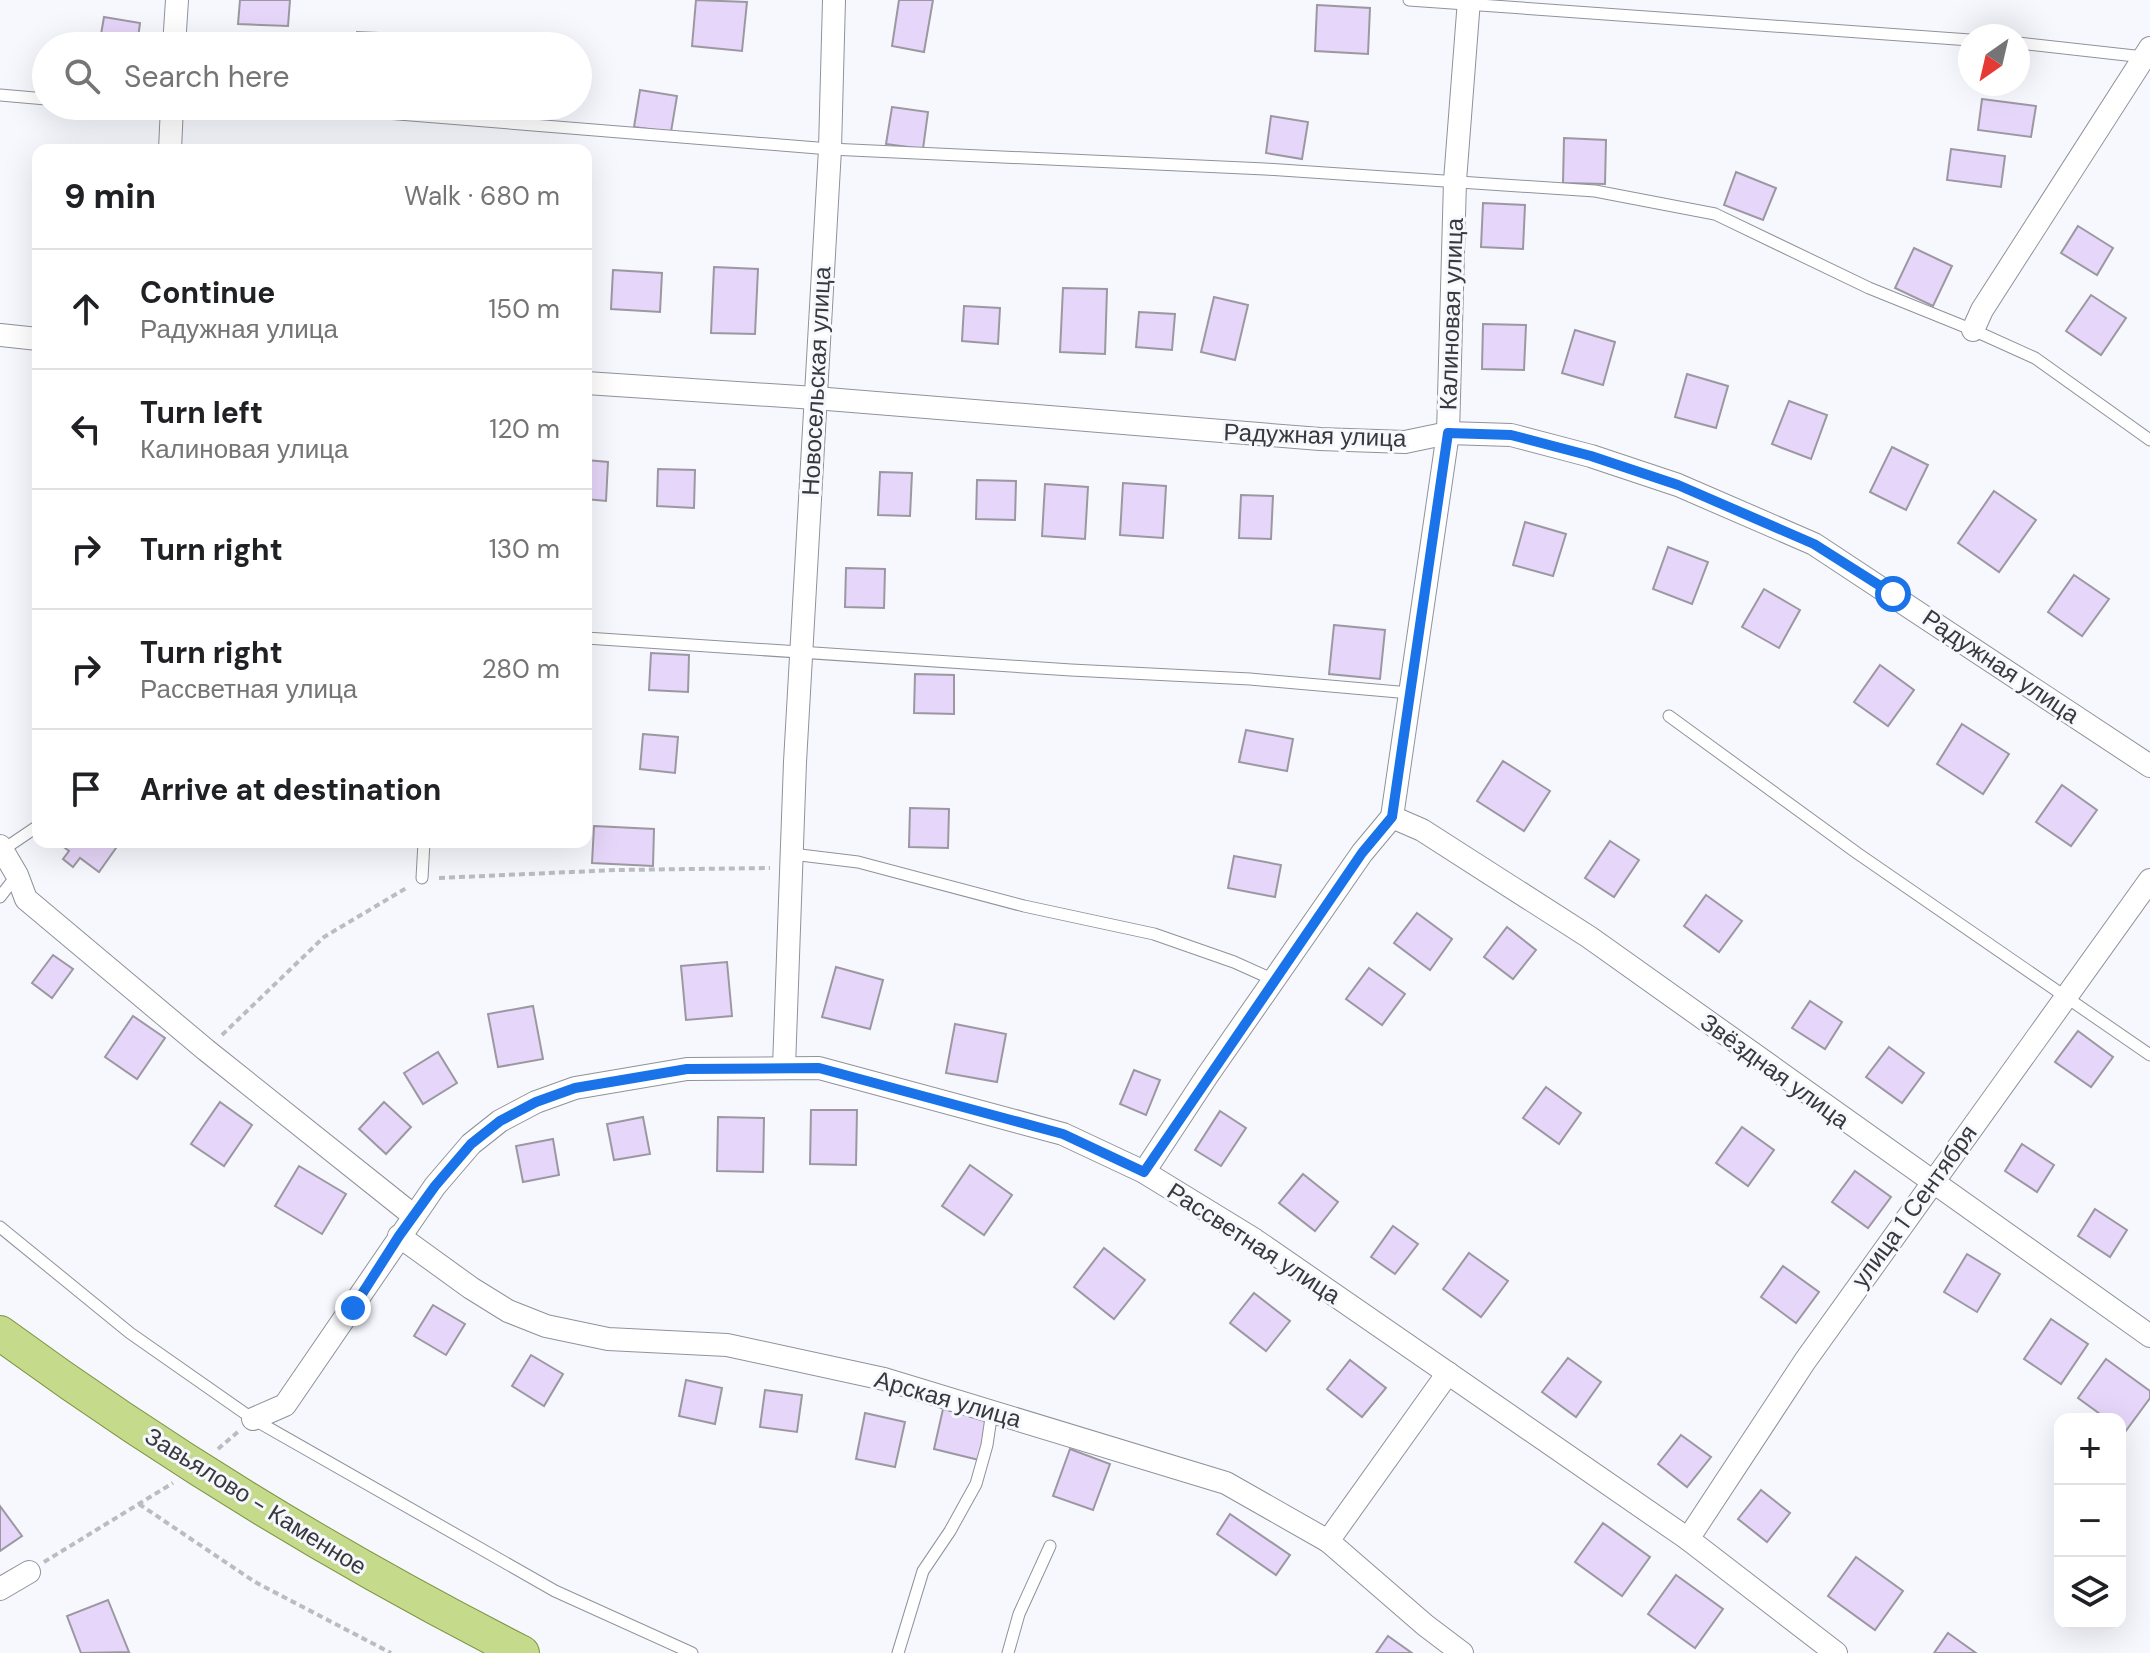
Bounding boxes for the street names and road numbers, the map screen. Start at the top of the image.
street label: Калиновая улица [1432,217,1470,411]
street label: Новосельская улица [795,265,838,496]
street label: Радужная улица [1223,416,1408,454]
street label: Радужная улица [1917,602,2086,730]
street label: Звёздная улица [1694,1006,1856,1136]
street label: улица 1 Сентября [1844,1118,1984,1294]
street label: Рассветная улица [1161,1175,1347,1311]
street label: Арская улица [871,1363,1026,1435]
street label: Завьялово - Каменное [139,1420,373,1582]

